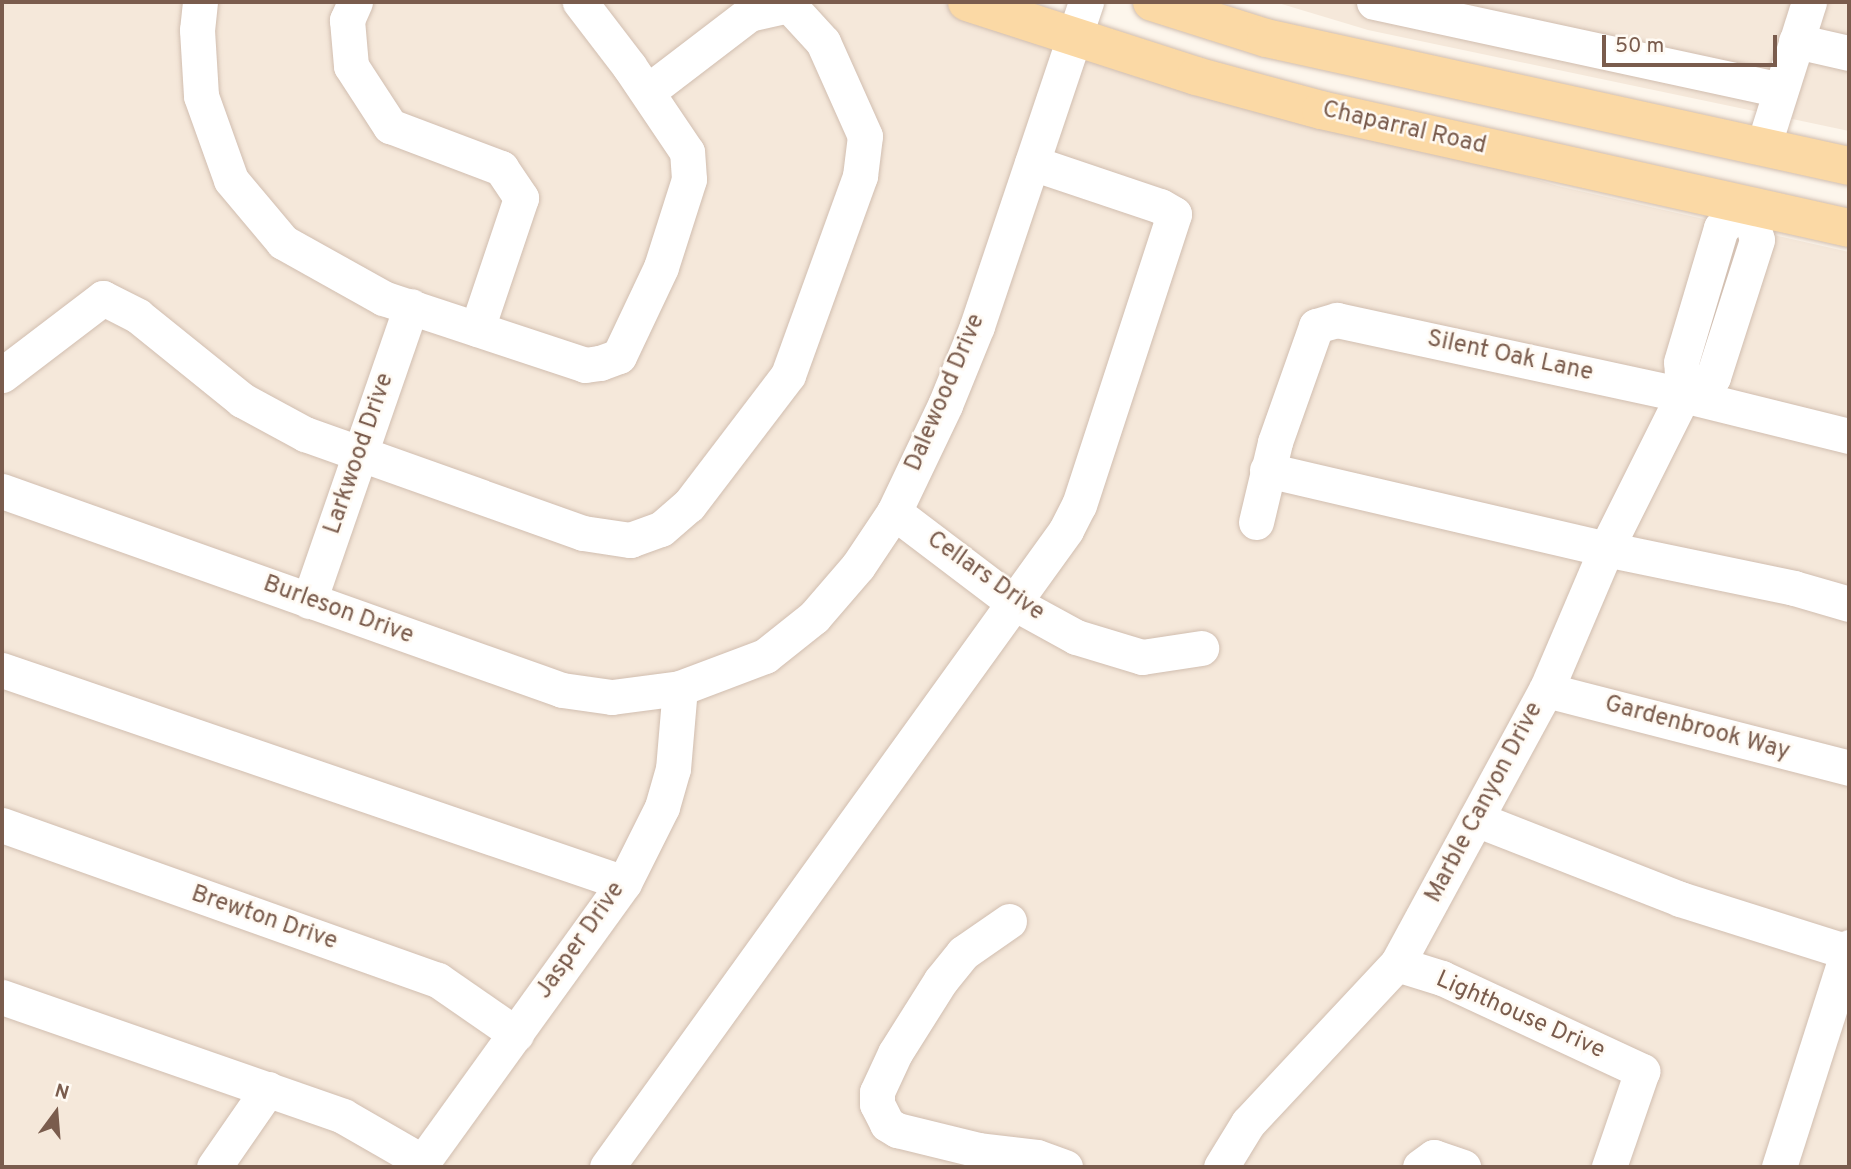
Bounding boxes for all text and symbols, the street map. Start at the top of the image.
scale bar [1606,21,1781,65]
text: 50 m [1615,33,1664,60]
street label: Chaparral Road [1319,96,1489,162]
street label: Dalewood Drive [900,310,992,476]
street label: Silent Oak Lane [1424,325,1596,389]
street label: Larkwood Drive [319,370,401,538]
street label: Cellars Drive [921,526,1049,628]
street label: Burleson Drive [259,570,417,652]
street label: Gardenbrook Way [1601,690,1793,768]
street label: Marble Canyon Drive [1420,698,1550,908]
street label: Jasper Drive [530,877,632,1005]
street label: Brewton Drive [187,881,341,957]
street label: Lighthouse Drive [1431,966,1609,1066]
north arrow [21,1078,91,1148]
text: N [52,1079,72,1106]

